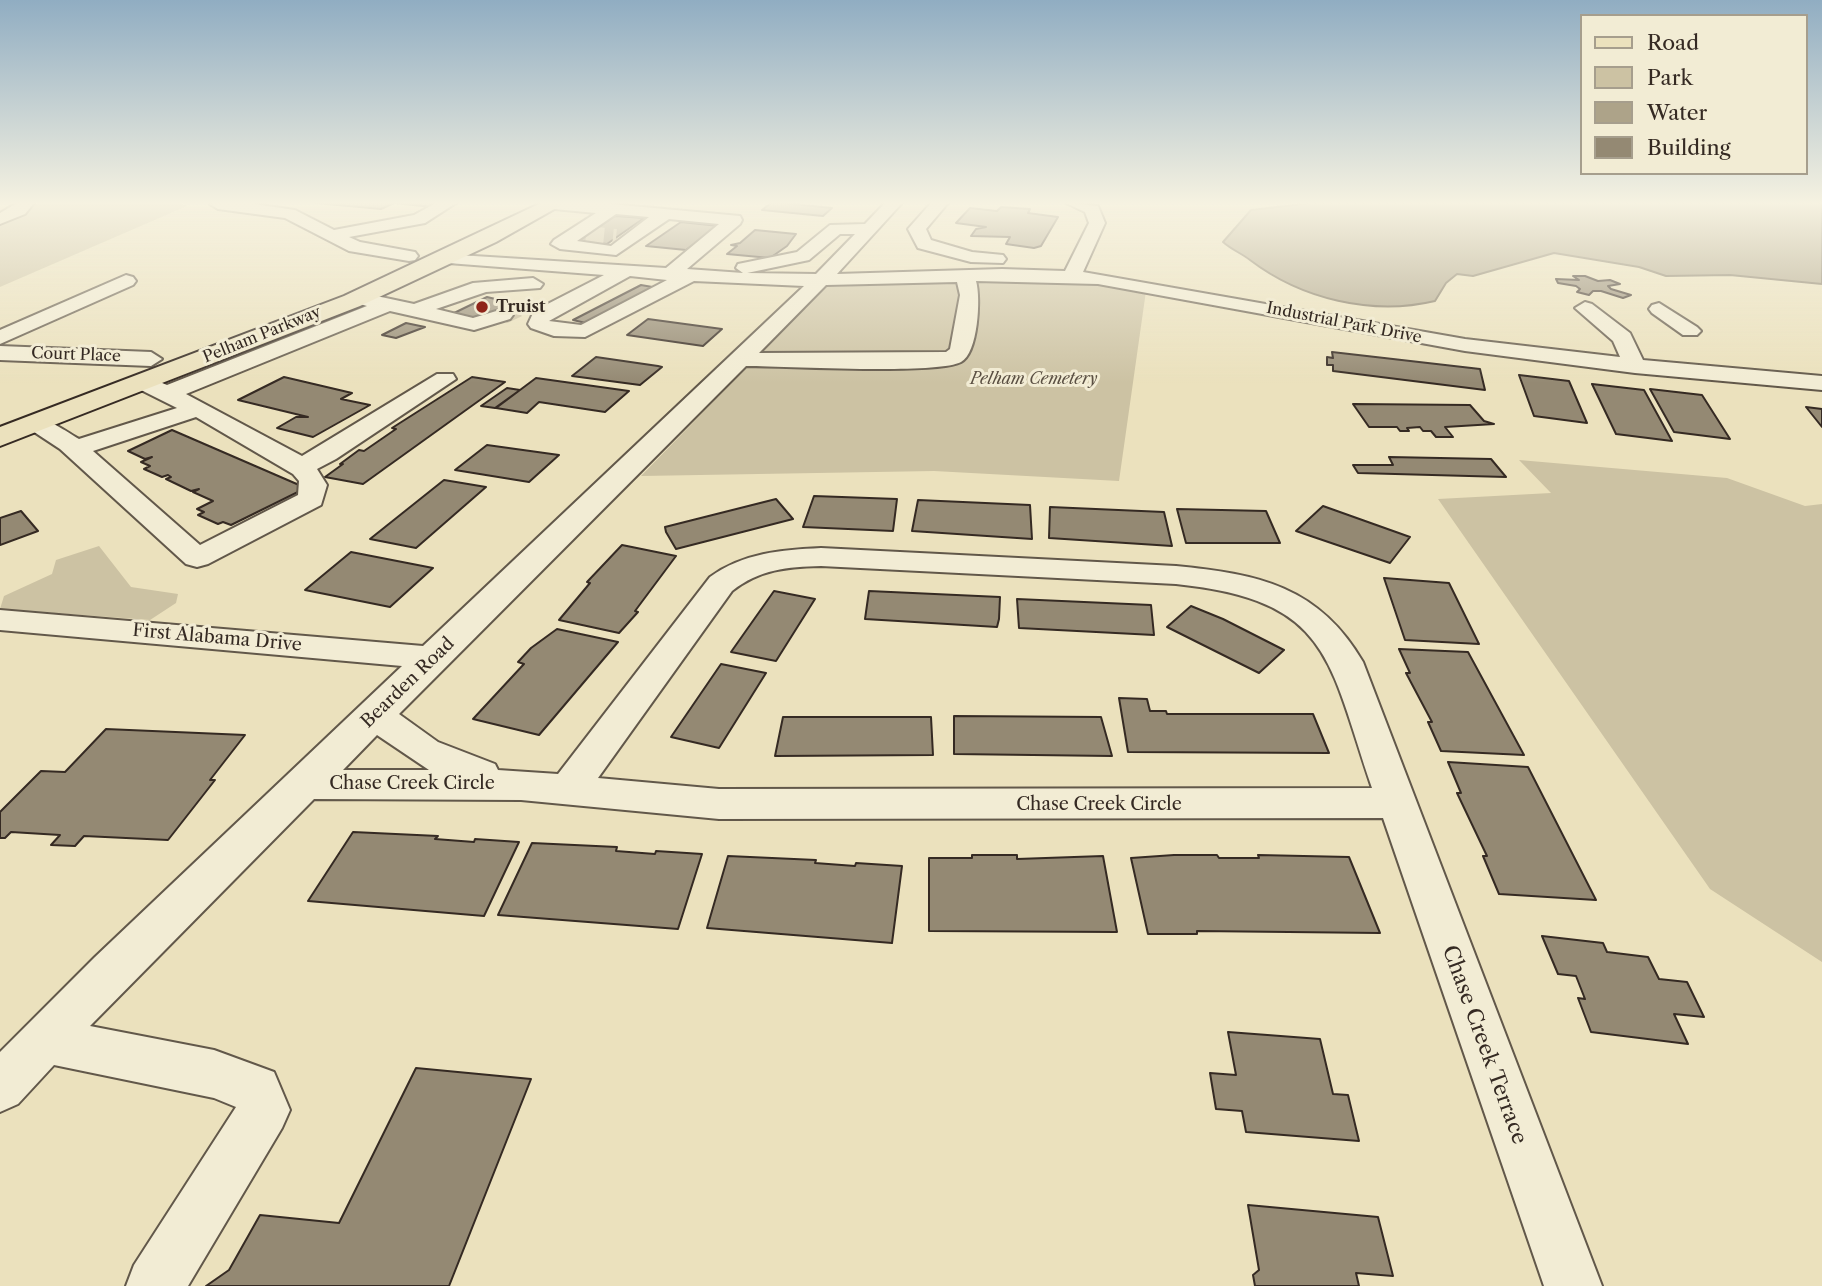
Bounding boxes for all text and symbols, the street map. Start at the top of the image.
legend [1580,14,1808,175]
text: Road [1647,30,1699,55]
text: Park [1647,65,1693,90]
text: Water [1647,100,1707,125]
text: Building [1647,135,1731,160]
place label: Truist [496,297,545,317]
marker: Truist [474,299,490,315]
street label: Industrial Park Drive [1265,299,1423,347]
street label: Pelham Parkway [200,303,324,367]
street label: Court Place [31,344,121,366]
park label: Pelham Cemetery [970,369,1098,389]
street label: First Alabama Drive [131,620,303,656]
street label: Bearden Road [357,633,459,733]
street label: Chase Creek Circle [329,773,495,795]
street label: Chase Creek Circle [1016,794,1182,816]
street label: Chase Creek Terrace [1436,942,1532,1148]

